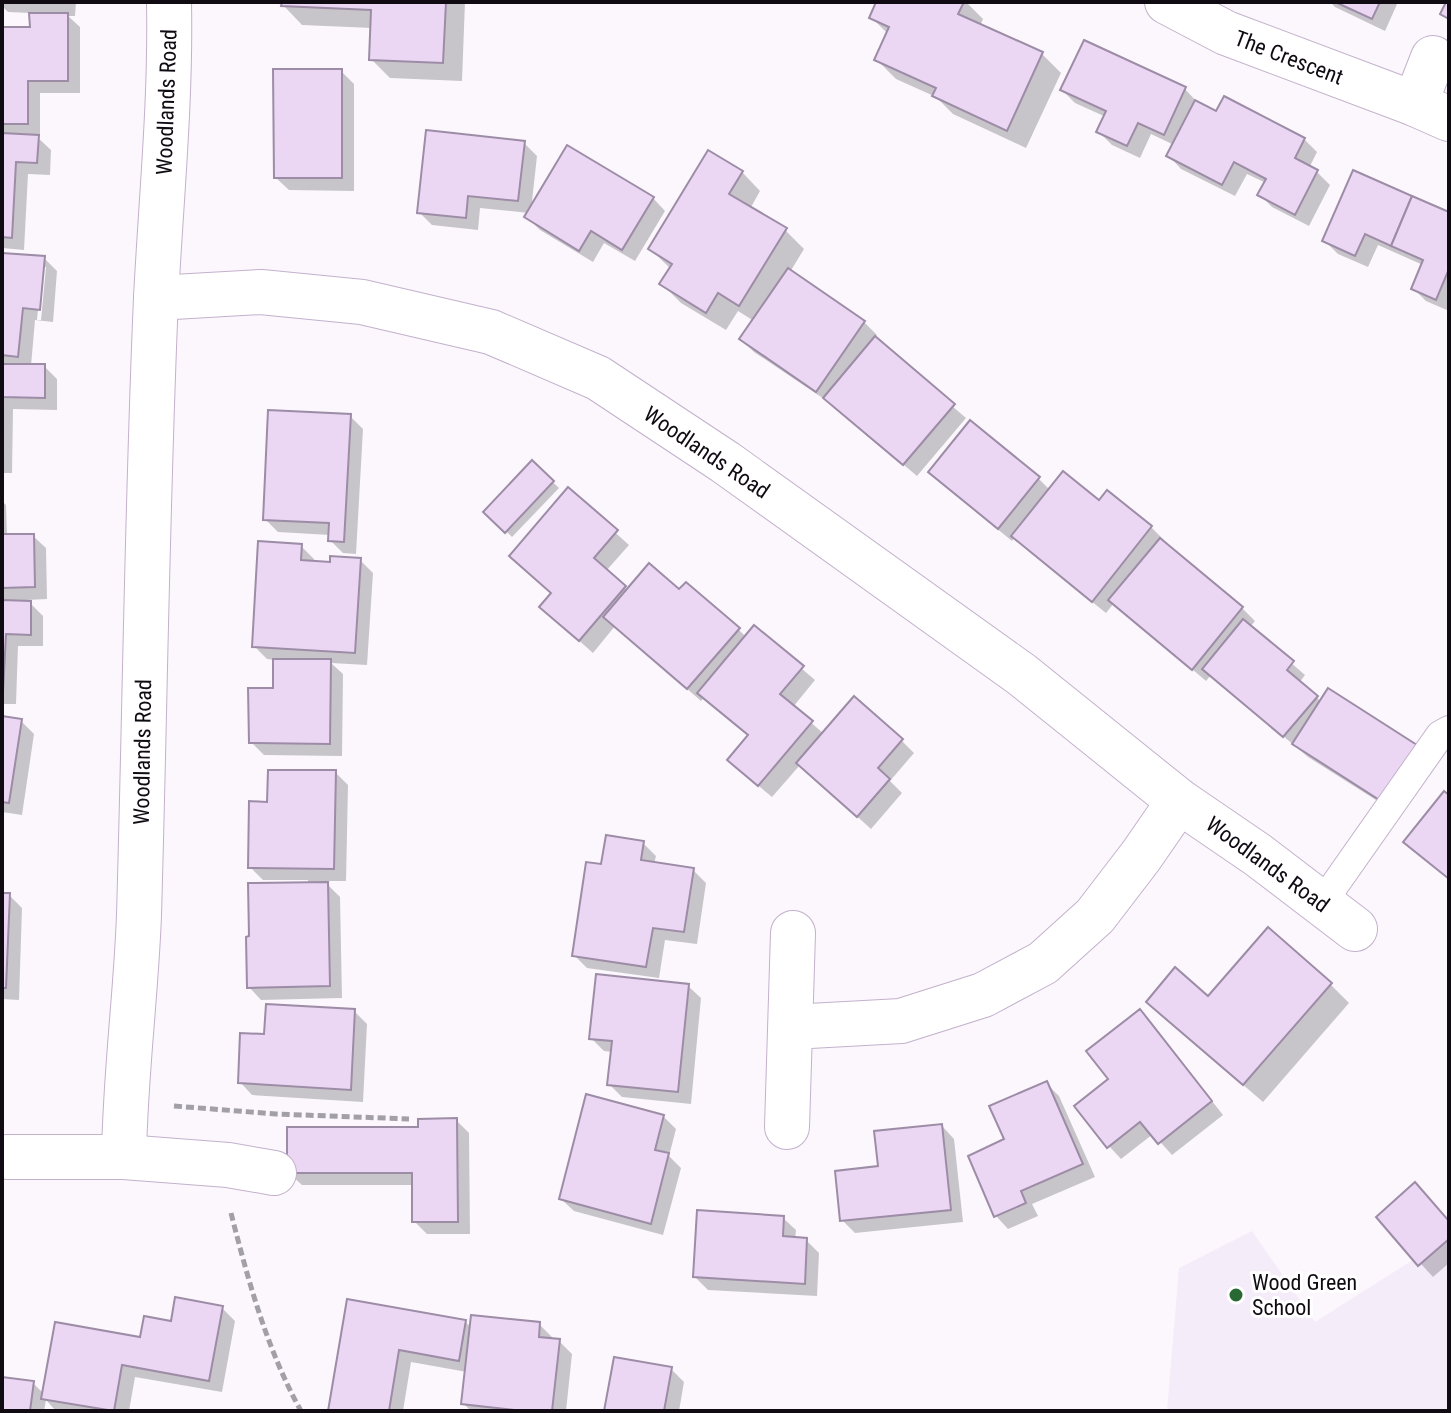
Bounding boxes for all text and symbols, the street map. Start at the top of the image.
street label: The Crescent [1231,25,1347,90]
street label: Woodlands Road [151,29,182,175]
street label: Woodlands Road [639,401,774,504]
street label: Woodlands Road [129,679,156,825]
street label: Woodlands Road [1201,811,1334,917]
place label: Wood Green School [1252,1270,1357,1320]
marker: Wood Green School [1227,1286,1245,1304]

